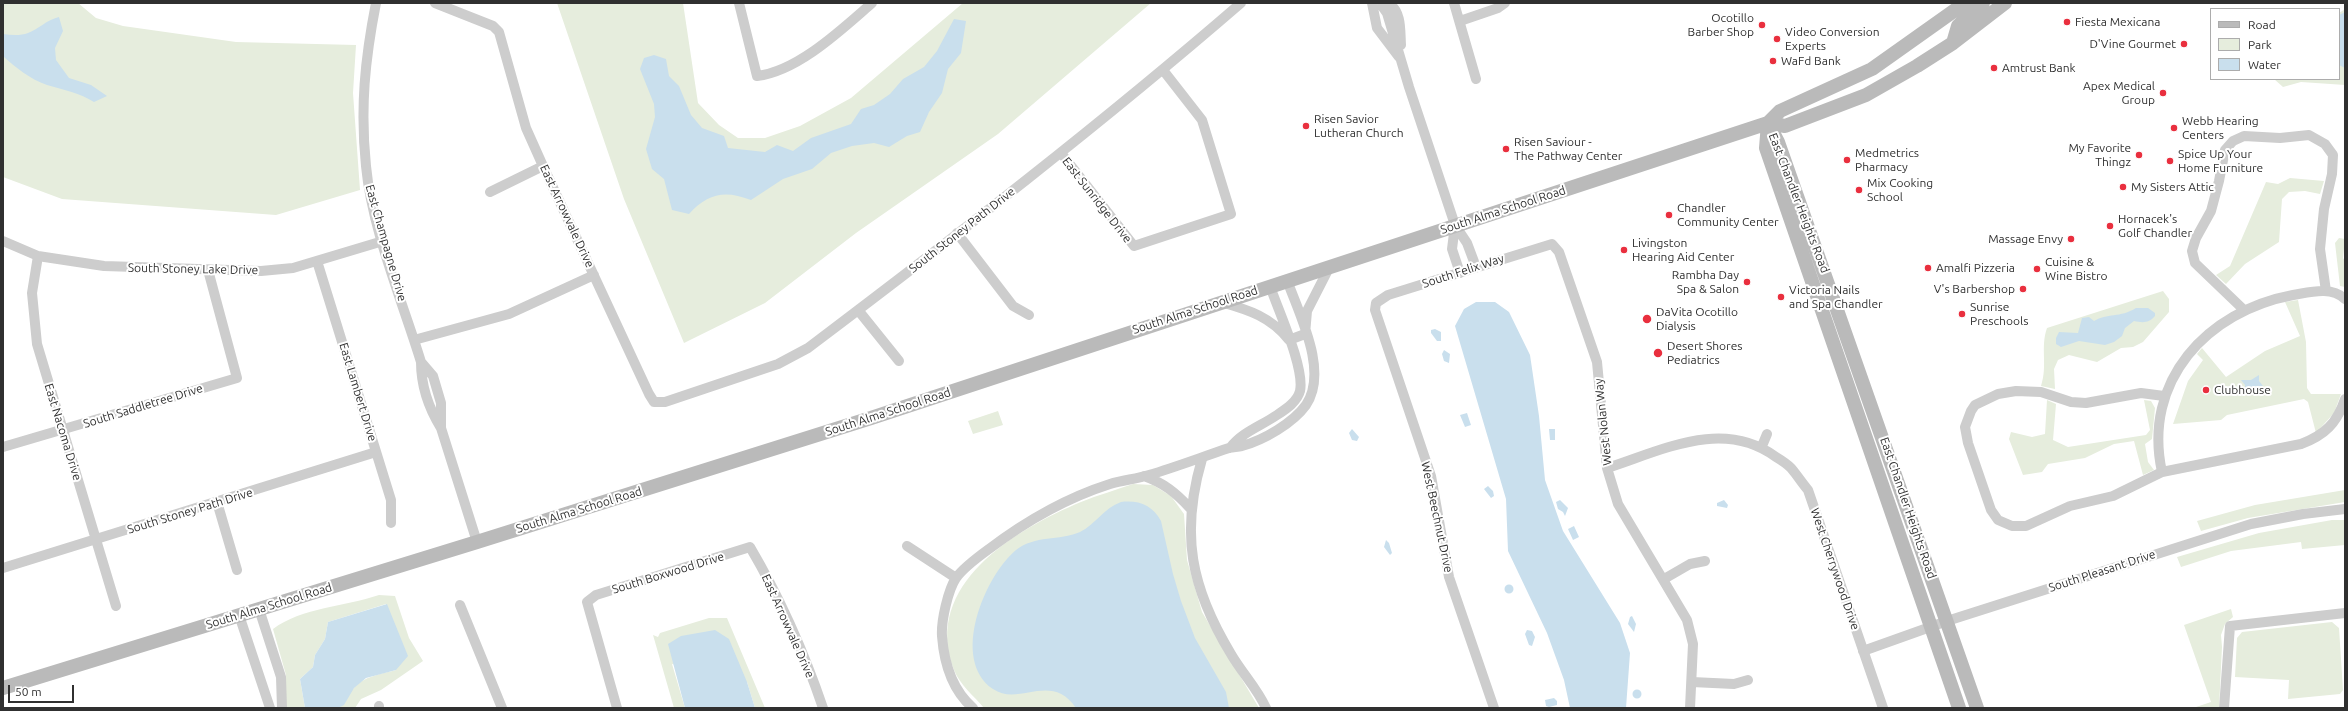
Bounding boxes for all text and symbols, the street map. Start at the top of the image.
legend [2210,8,2340,80]
place label: Ocotillo Barber Shop [1688,11,1754,39]
place label: Fiesta Mexicana [2075,15,2160,29]
marker: Fiesta Mexicana [2062,17,2072,27]
text: Road [2248,18,2276,31]
marker: Ocotillo Barber Shop [1757,20,1767,30]
place label: Video Conversion Experts [1785,25,1880,53]
marker: Video Conversion Experts [1772,34,1782,44]
place label: D'Vine Gourmet [2089,37,2176,51]
text: Park [2248,38,2272,51]
marker: D'Vine Gourmet [2179,39,2189,49]
place label: WaFd Bank [1781,54,1841,68]
marker: WaFd Bank [1768,56,1778,66]
text: Water [2248,58,2281,71]
place label: Amtrust Bank [2002,61,2076,75]
marker: Amtrust Bank [1989,63,1999,73]
place label: Apex Medical Group [2083,79,2155,107]
marker: Apex Medical Group [2158,88,2168,98]
place label: Risen Savior Lutheran Church [1314,112,1403,140]
place label: Webb Hearing Centers [2182,114,2259,142]
marker: Risen Savior Lutheran Church [1301,121,1311,131]
marker: Webb Hearing Centers [2169,123,2179,133]
street label: East Chandler Heights Road [1766,131,1832,275]
place label: Risen Saviour - The Pathway Center [1514,135,1622,163]
place label: My Favorite Thingz [2068,141,2131,169]
marker: Risen Saviour - The Pathway Center [1501,144,1511,154]
place label: Medmetrics Pharmacy [1855,146,1919,174]
place label: Spice Up Your Home Furniture [2178,147,2263,175]
marker: My Favorite Thingz [2134,150,2144,160]
street label: East Sunridge Drive [1059,154,1135,246]
marker: Medmetrics Pharmacy [1842,155,1852,165]
marker: Spice Up Your Home Furniture [2165,156,2175,166]
street label: East Arrowvale Drive [537,162,597,270]
place label: Mix Cooking School [1867,176,1933,204]
place label: My Sisters Attic [2131,180,2214,194]
marker: My Sisters Attic [2118,182,2128,192]
street label: East Champagne Drive [362,183,410,303]
street label: South Alma School Road [1438,183,1568,237]
street label: South Stoney Path Drive [906,184,1018,276]
marker: Mix Cooking School [1854,185,1864,195]
place label: Chandler Community Center [1677,201,1779,229]
marker: Chandler Community Center [1664,210,1674,220]
place label: Hornacek's Golf Chandler [2118,212,2192,240]
marker: Hornacek's Golf Chandler [2105,221,2115,231]
place label: Massage Envy [1988,232,2063,246]
marker: Massage Envy [2066,234,2076,244]
place label: Livingston Hearing Aid Center [1632,236,1734,264]
marker: Livingston Hearing Aid Center [1619,245,1629,255]
street label: South Felix Way [1420,251,1506,291]
place label: Cuisine & Wine Bistro [2045,255,2107,283]
street label: South Stoney Lake Drive [128,261,258,277]
place label: Amalfi Pizzeria [1936,261,2015,275]
marker: Amalfi Pizzeria [1923,263,1933,273]
marker: Cuisine & Wine Bistro [2032,264,2042,274]
place label: Rambha Day Spa & Salon [1672,268,1739,296]
marker: Rambha Day Spa & Salon [1742,277,1752,287]
place label: V's Barbershop [1934,282,2015,296]
street label: South Alma School Road [1130,283,1260,337]
place label: Victoria Nails and Spa Chandler [1789,283,1883,311]
marker: V's Barbershop [2018,284,2028,294]
marker: Victoria Nails and Spa Chandler [1776,292,1786,302]
place label: Sunrise Preschools [1970,300,2028,328]
place label: DaVita Ocotillo Dialysis [1656,305,1738,333]
marker: Sunrise Preschools [1957,309,1967,319]
marker: DaVita Ocotillo Dialysis [1641,313,1653,325]
place label: Desert Shores Pediatrics [1667,339,1742,367]
street label: East Lambert Drive [336,341,380,443]
marker: Desert Shores Pediatrics [1652,347,1664,359]
street label: West Nolan Way [1591,378,1615,466]
street label: South Saddletree Drive [81,381,205,431]
street label: East Nacoma Drive [41,382,85,482]
place label: Clubhouse [2214,383,2271,397]
street label: South Alma School Road [823,385,953,439]
marker: Clubhouse [2201,385,2211,395]
street label: East Chandler Heights Road [1877,435,1939,581]
street label: West Beechnut Drive [1418,460,1456,574]
street label: South Alma School Road [514,484,644,536]
street label: South Stoney Path Drive [126,485,254,537]
street label: West Cherrywood Drive [1807,506,1863,632]
street label: South Pleasant Drive [2047,547,2157,595]
street label: South Boxwood Drive [610,549,726,597]
street label: East Arrowvale Drive [759,572,817,680]
street label: South Alma School Road [204,580,334,632]
scale bar [10,677,76,703]
text: 50 m [15,685,42,698]

